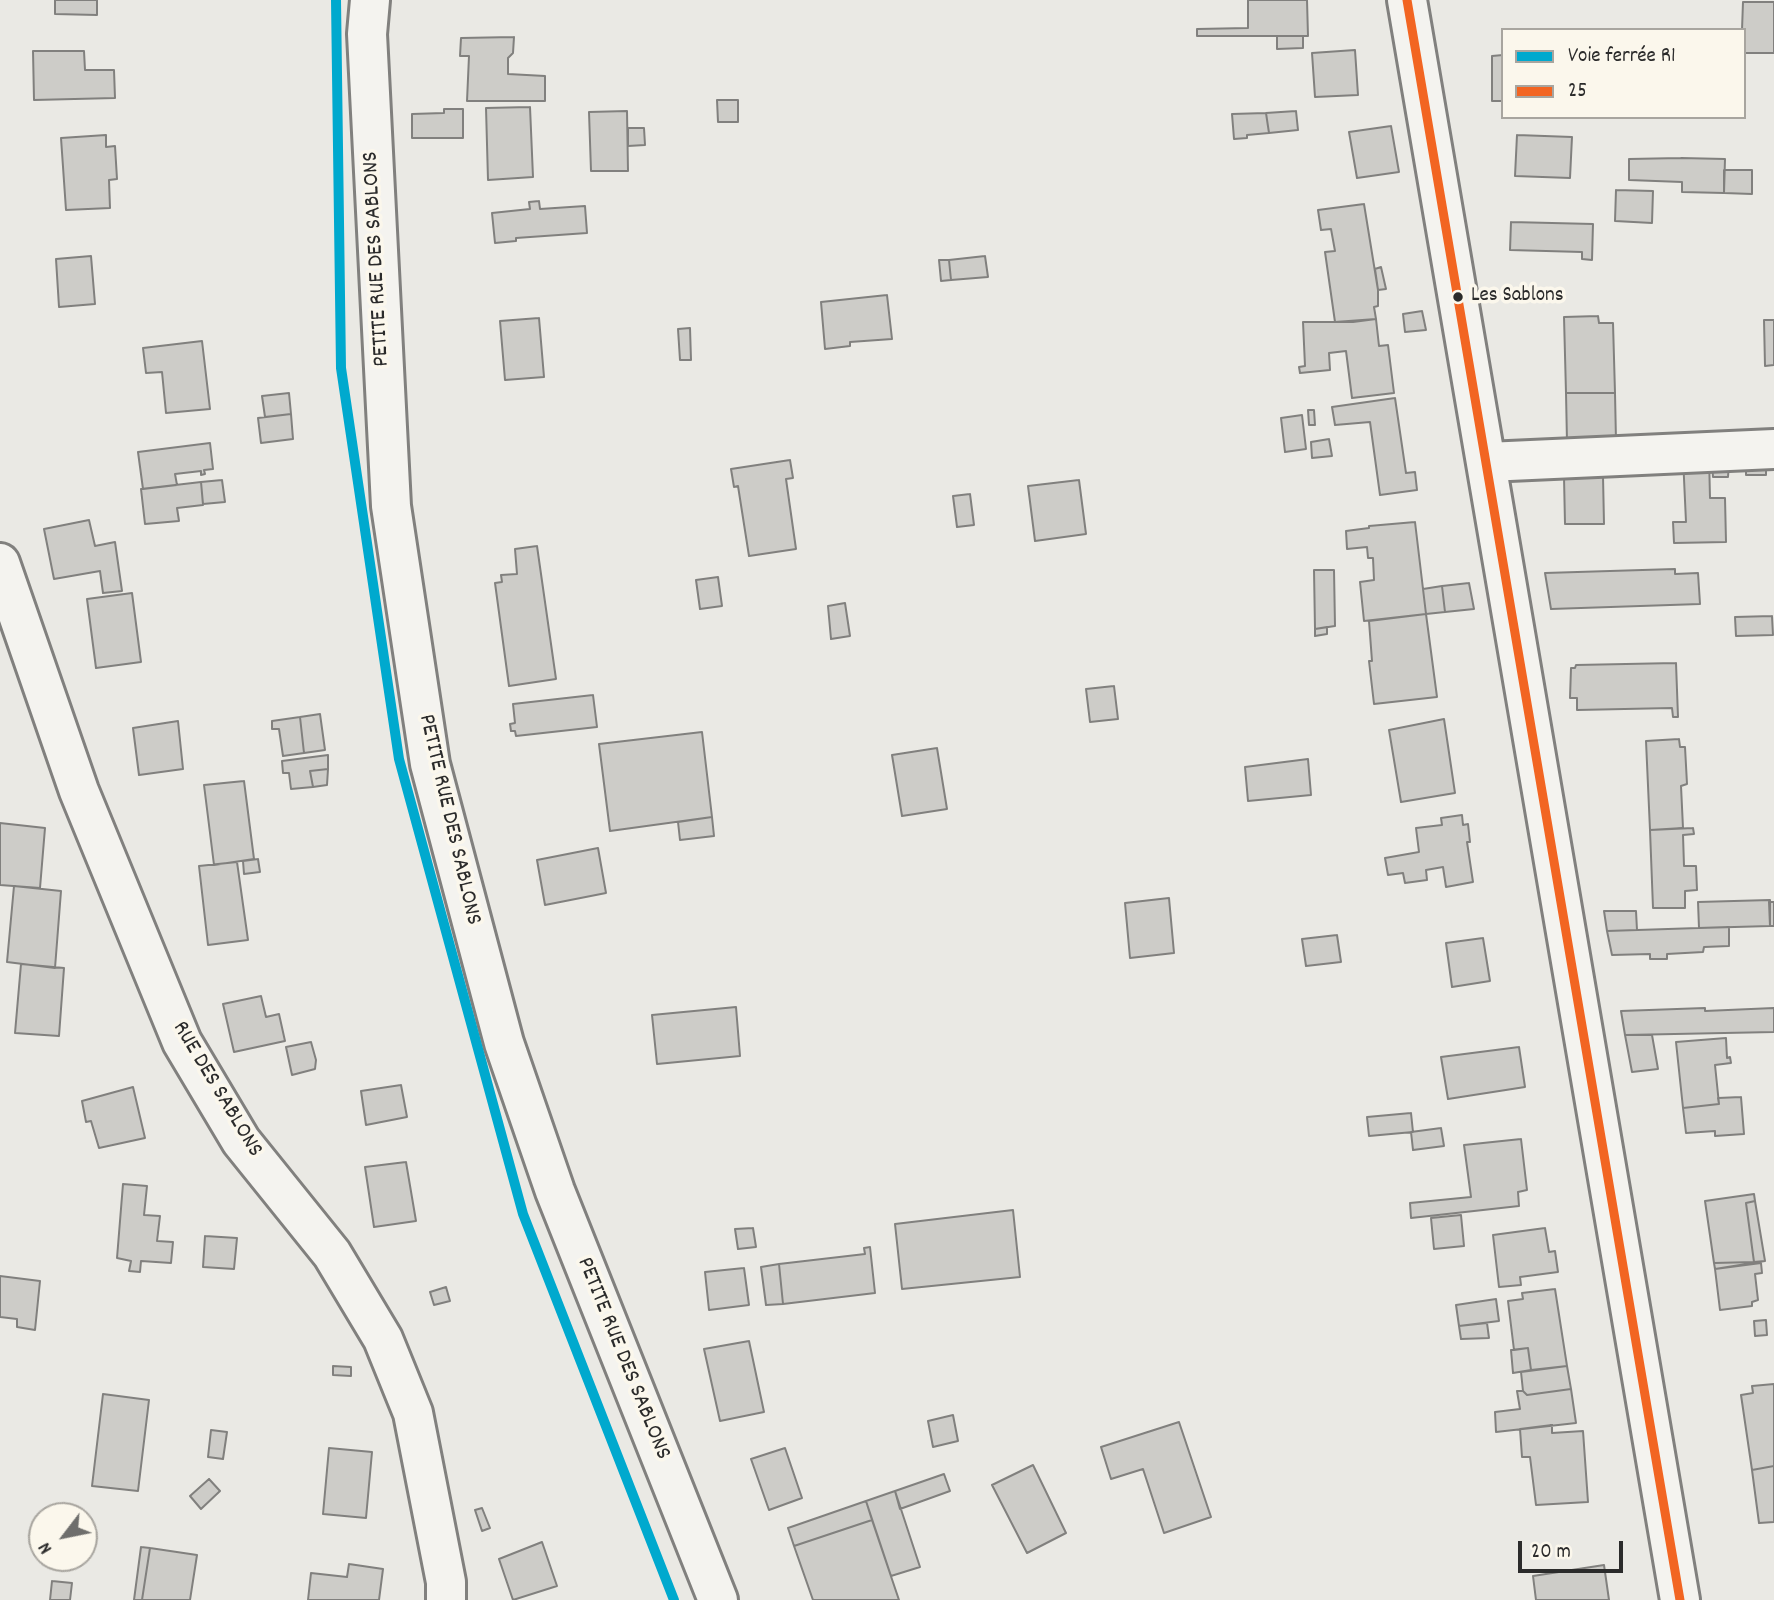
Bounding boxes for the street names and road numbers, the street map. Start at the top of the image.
street label: PETITE RUE DES SABLONS [359,151,397,367]
street label: PETITE RUE DES SABLONS [410,712,486,928]
street label: RUE DES SABLONS [165,1017,267,1163]
street label: PETITE RUE DES SABLONS [569,1254,675,1464]

